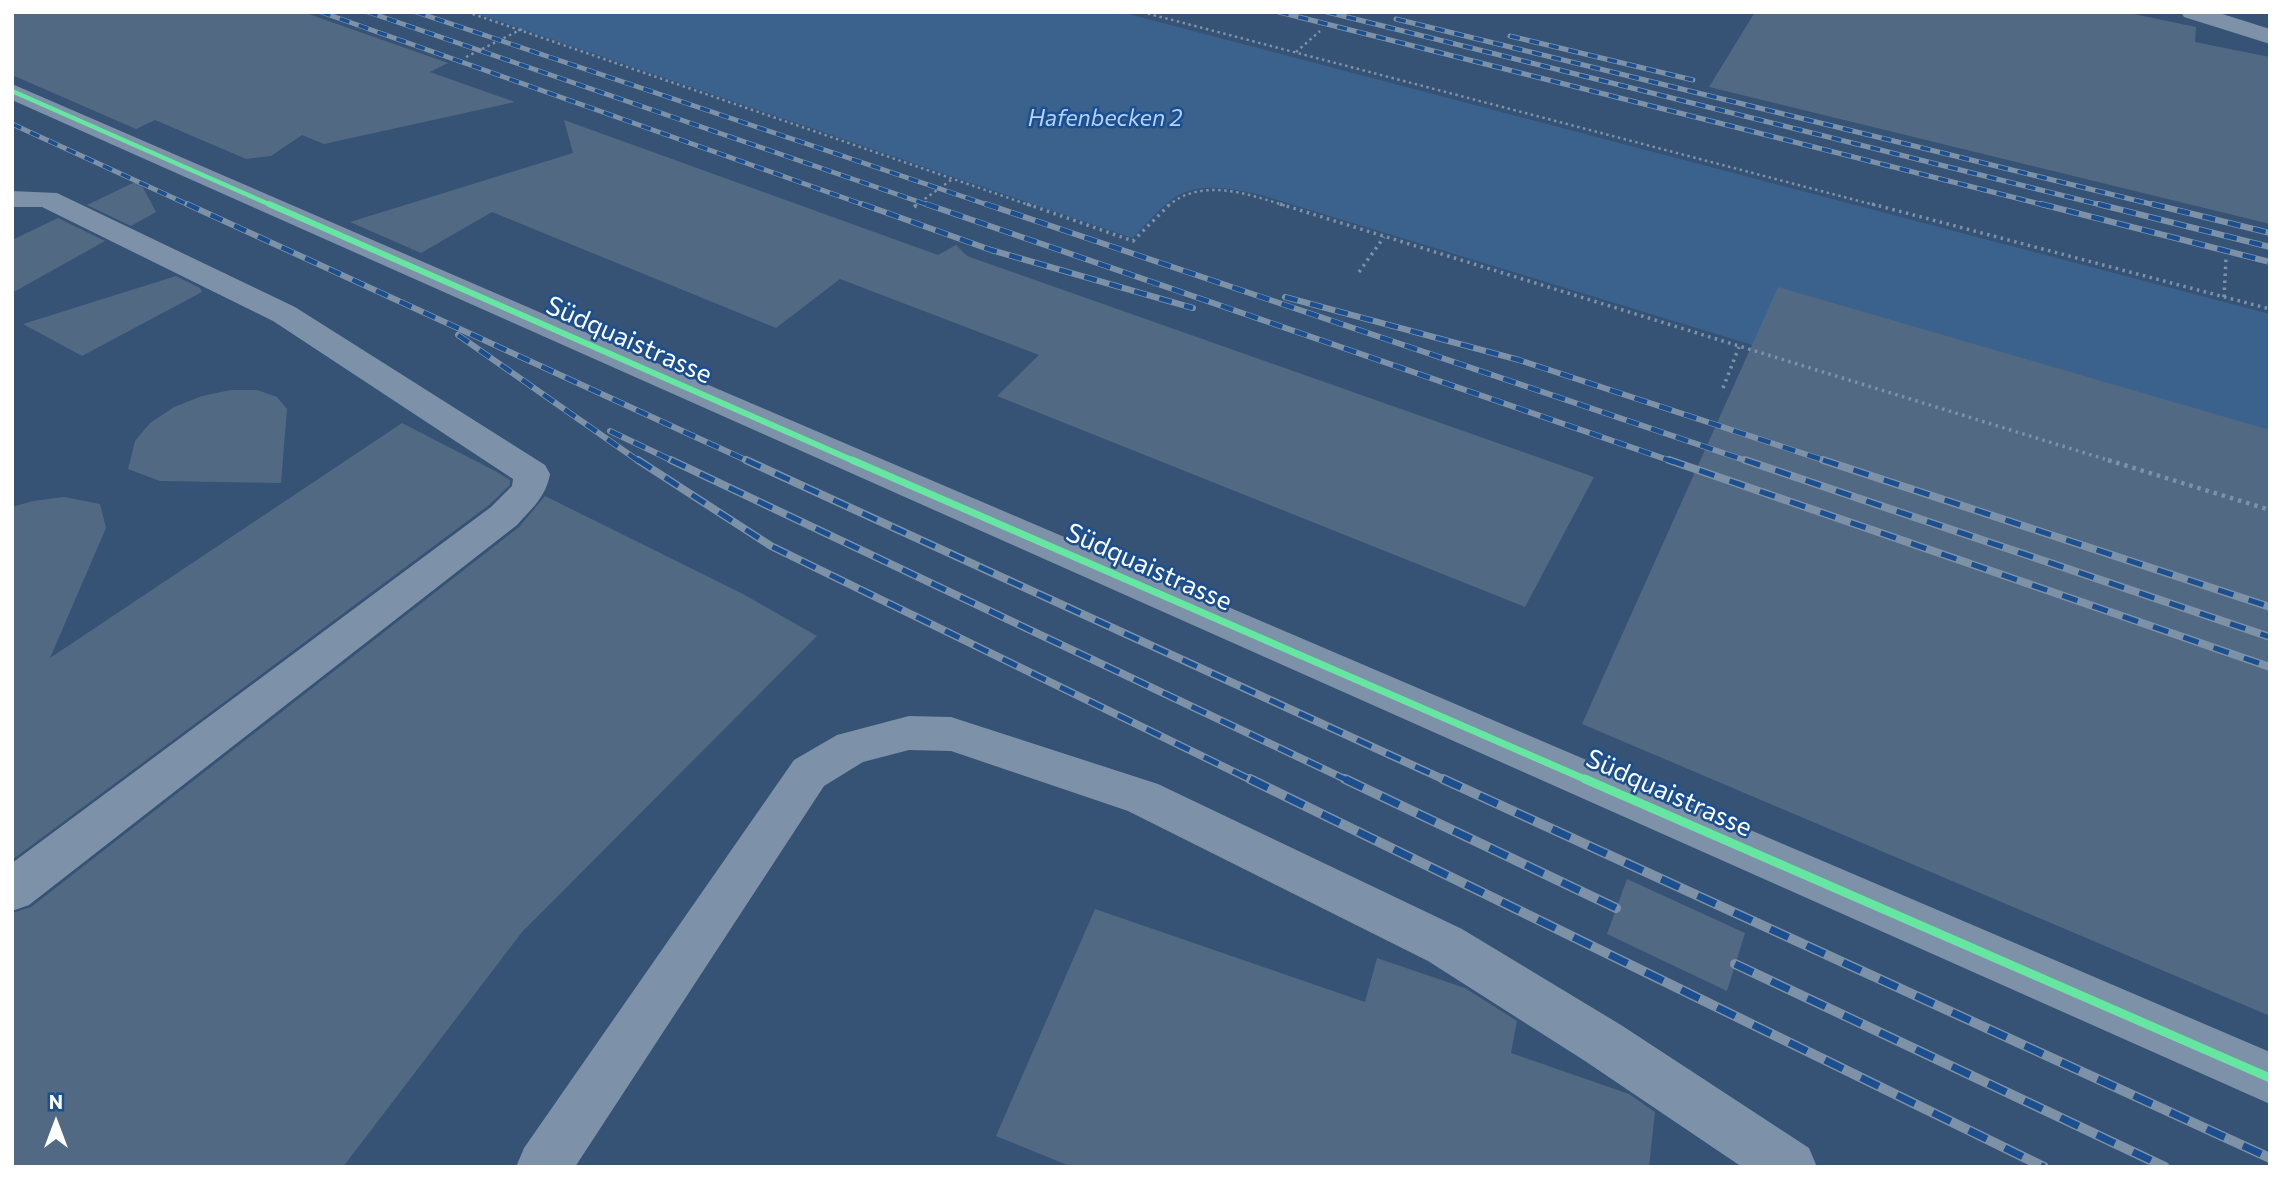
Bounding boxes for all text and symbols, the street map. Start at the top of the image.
water label: Hafenbecken 2 [1028,104,1182,132]
street label: Südquaistrasse [541,289,717,391]
street label: Südquaistrasse [1061,516,1237,618]
street label: Südquaistrasse [1581,742,1757,844]
north arrow [21,1088,91,1158]
text: N [49,1090,63,1113]

